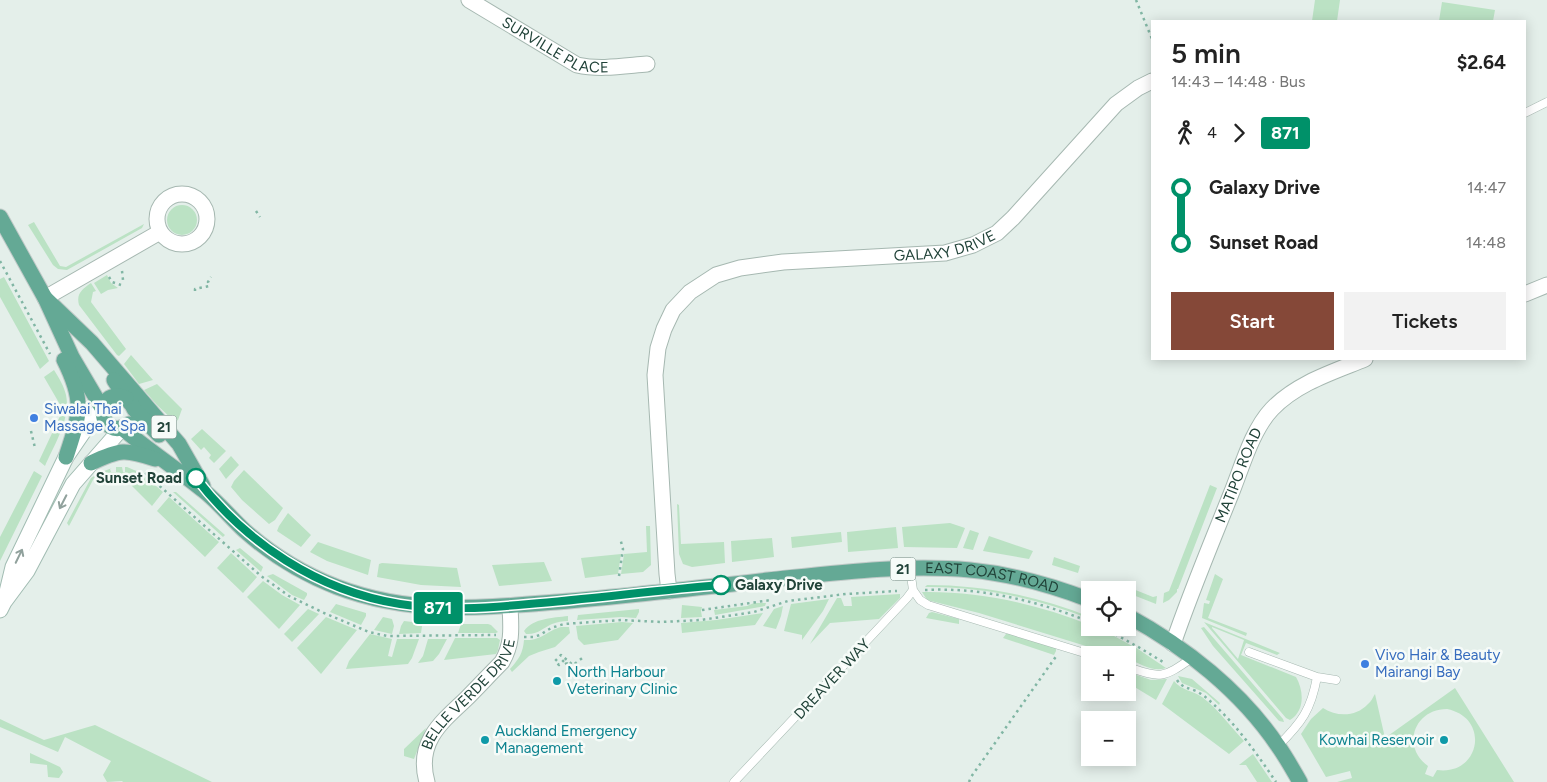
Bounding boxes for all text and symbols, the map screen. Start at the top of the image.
street label: SURVILLE PLACE [499,13,609,77]
text: 5 min [1171,36,1241,70]
text: $2.64 [1457,51,1506,74]
text: 14:43 – 14:48 · Bus [1171,72,1305,91]
icon: walk [1171,119,1199,147]
icon: forward [1225,119,1253,147]
text: 871 [1271,122,1300,144]
text: 4 [1207,123,1217,142]
text: Galaxy Drive [1209,176,1320,199]
text: 14:47 [1467,178,1506,197]
street label: GALAXY DRIVE [893,226,999,265]
text: Sunset Road [1209,231,1318,254]
text: 14:48 [1466,233,1506,252]
button: Start [1171,292,1334,350]
button: Tickets [1344,292,1506,350]
place label: Siwalai Thai Massage & Spa [44,400,146,435]
marker: Siwalai Thai Massage & Spa [28,412,40,424]
road number: 21 [152,416,176,438]
street label: MATIPO ROAD [1211,425,1266,525]
marker: Sunset Road [186,468,206,488]
place label: Sunset Road [96,469,182,487]
one-way arrow [58,494,67,509]
one-way arrow [15,549,24,564]
road number: 21 [890,558,916,580]
street label: EAST COAST ROAD [925,559,1061,597]
marker: Galaxy Drive [711,575,731,595]
place label: Galaxy Drive [735,576,823,594]
map controls [1081,581,1136,766]
button: locate [1081,581,1136,636]
line badge: 871 [409,592,467,624]
text: 871 [424,597,452,619]
street label: DREAVER WAY [790,635,874,723]
street label: BELLE VERDE DRIVE [418,637,519,752]
button: + [1081,646,1136,701]
place label: Vivo Hair & Beauty Mairangi Bay [1375,646,1500,681]
marker: Vivo Hair & Beauty Mairangi Bay [1359,658,1371,670]
place label: North Harbour Veterinary Clinic [567,663,678,698]
marker: North Harbour Veterinary Clinic [551,675,563,687]
button: − [1081,711,1136,766]
place label: Auckland Emergency Management [495,722,637,757]
place label: Kowhai Reservoir [1319,731,1434,749]
marker: Auckland Emergency Management [479,734,491,746]
marker: Kowhai Reservoir [1438,734,1450,746]

